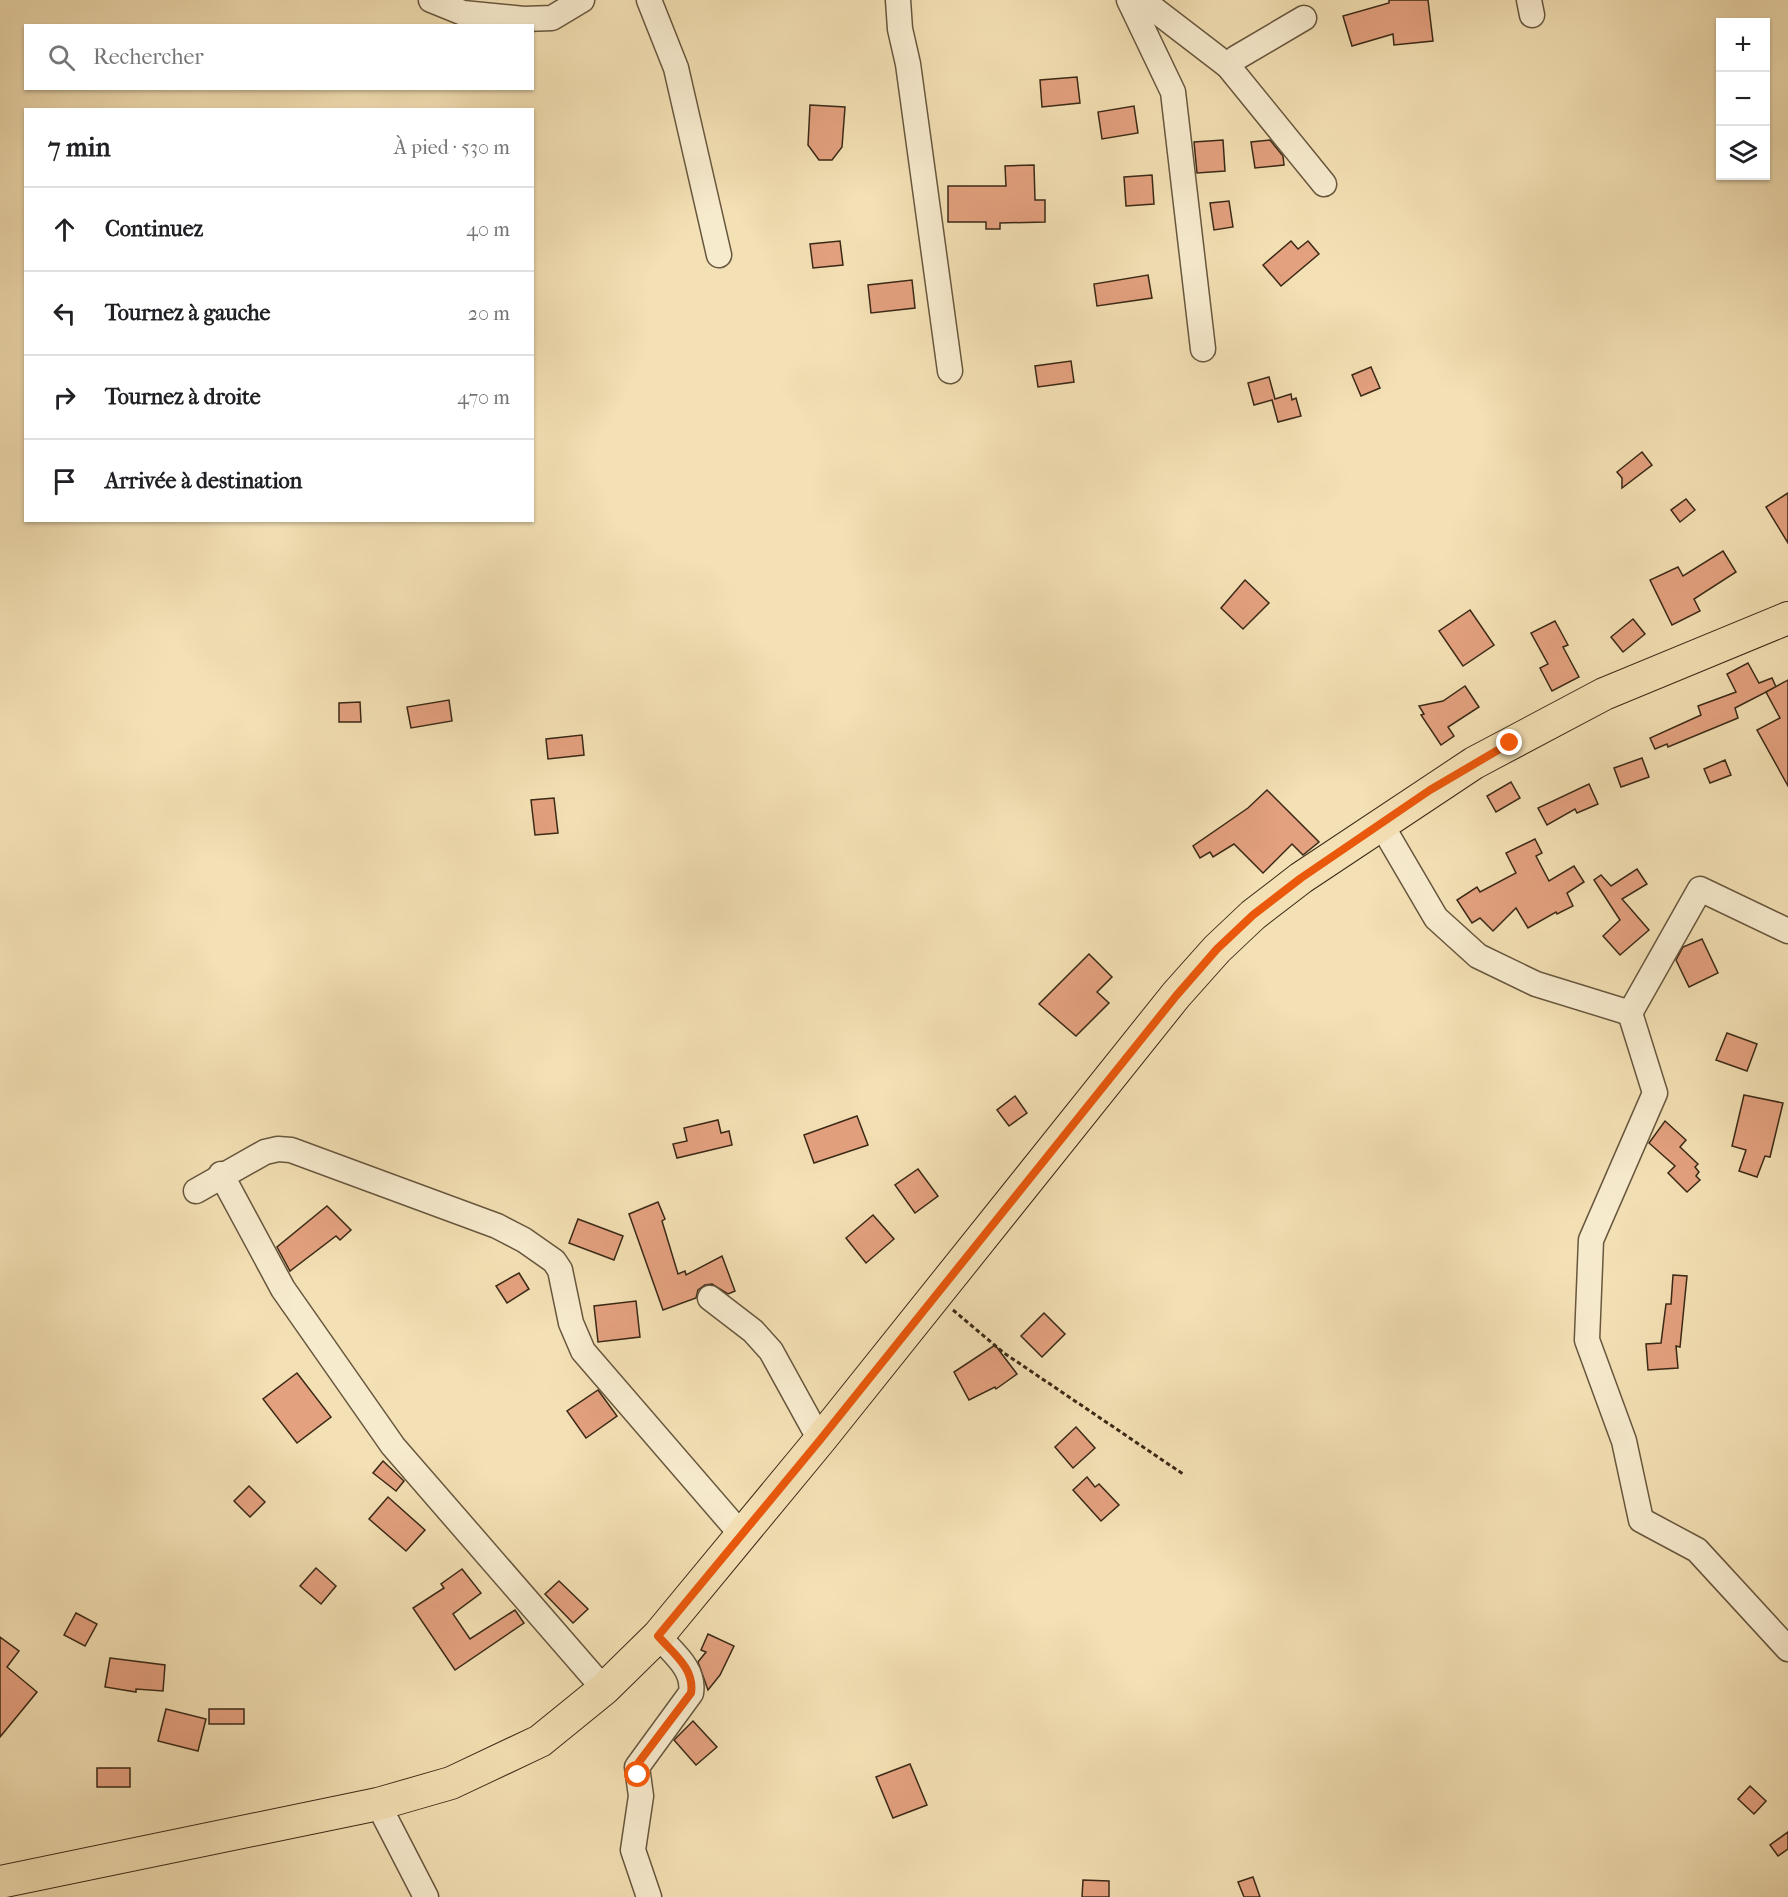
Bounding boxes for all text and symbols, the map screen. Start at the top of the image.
map controls [1716,18,1770,180]
button: + [1716,18,1770,72]
search box [24,24,534,90]
icon: search [45,41,78,74]
text: Rechercher [93,44,204,70]
button: − [1716,72,1770,126]
button: layers [1716,126,1770,180]
text: 7 min [48,132,111,163]
text: À pied · 530 m [394,136,510,159]
icon: ahead [48,213,81,246]
text: Continuez [105,216,203,242]
text: 40 m [466,218,510,241]
icon: left [48,297,81,330]
text: Tournez à gauche [105,300,270,326]
text: 20 m [468,302,510,325]
icon: right [48,381,81,414]
text: Tournez à droite [105,384,261,410]
text: 470 m [457,386,510,409]
icon: arrive [48,465,81,498]
text: Arrivée à destination [105,468,302,494]
route end [1496,729,1522,755]
route start [624,1761,650,1787]

